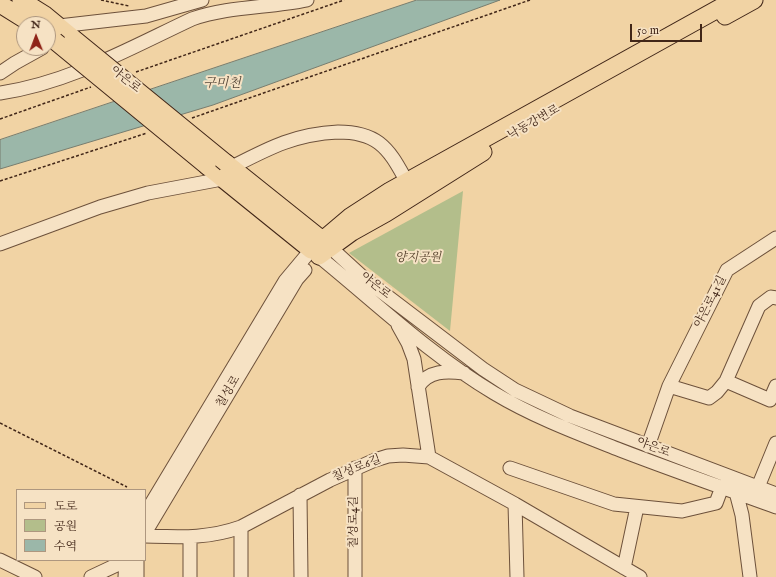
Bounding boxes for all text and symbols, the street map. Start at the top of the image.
north arrow [16,16,56,56]
scale bar [632,16,704,42]
text: N [31,18,41,32]
text: 50 m [637,23,659,38]
street label: 야은로 [107,63,143,97]
water label: 구미천 [203,76,241,92]
street label: 낙동강변로 [505,102,563,144]
park label: 양지공원 [395,252,441,266]
street label: 야은로 [357,269,393,303]
street label: 야은로41길 [692,273,730,331]
street label: 칠성로 [214,373,244,411]
street label: 야은로 [634,435,672,461]
street label: 칠성로6길 [330,453,384,485]
legend [16,489,146,561]
street label: 칠성로4길 [348,496,362,548]
text: 도로 [54,499,77,514]
text: 공원 [54,519,77,534]
text: 수역 [54,539,77,554]

